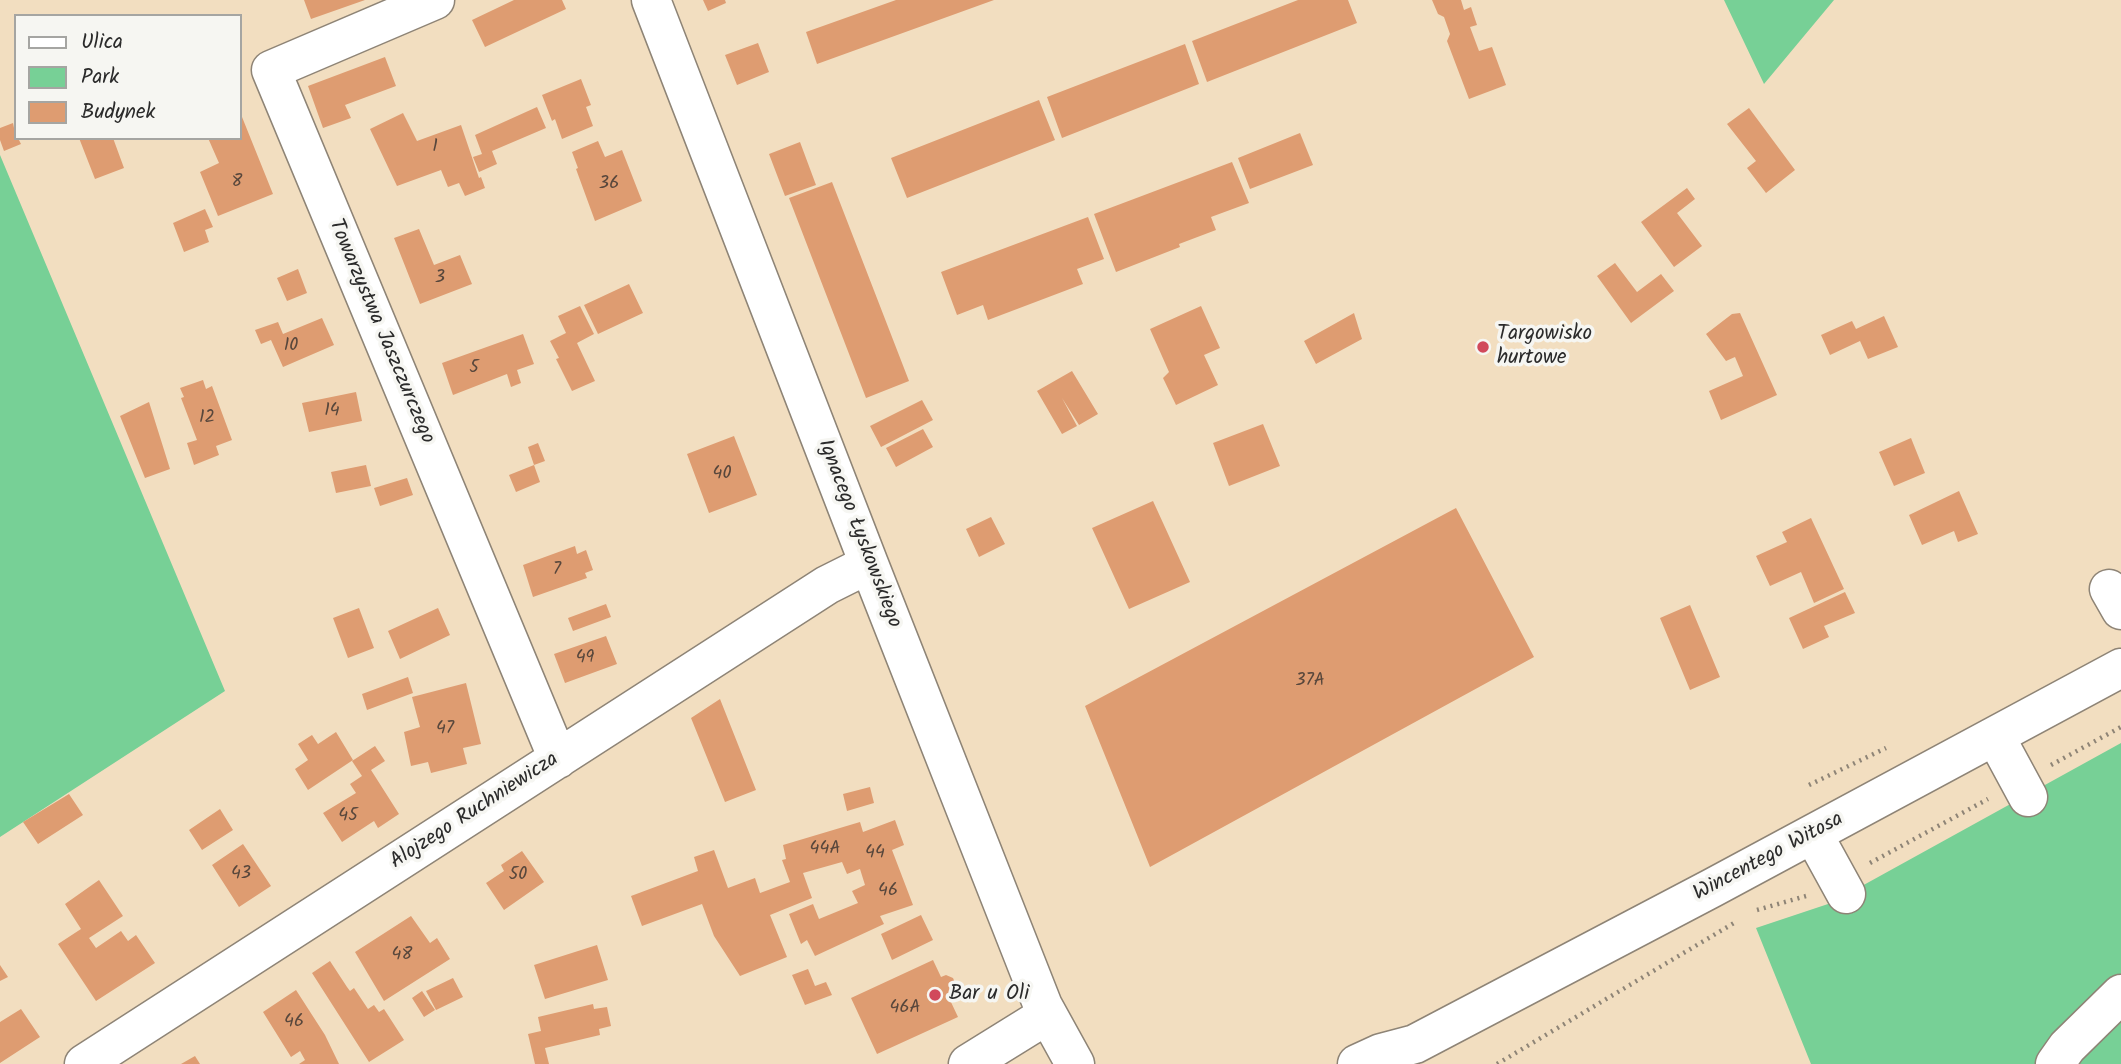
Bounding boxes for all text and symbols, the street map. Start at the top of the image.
legend [14,14,242,140]
text: Ulica [81,26,123,59]
text: Park [81,61,119,94]
text: Budynek [81,96,155,129]
house number: 1 [432,137,438,159]
house number: 8 [232,172,242,194]
house number: 36 [599,174,619,196]
street label: Towarzystwa Jaszczurczego [321,216,439,448]
house number: 3 [435,268,445,290]
place label: Targowisko hurtowe [1497,322,1592,372]
house number: 10 [284,336,298,358]
marker: Targowisko hurtowe [1475,339,1491,355]
house number: 5 [469,358,479,380]
house number: 14 [324,401,340,423]
house number: 12 [199,408,215,430]
street label: Ignacego Łyskowskiego [810,436,906,632]
house number: 40 [713,464,731,486]
house number: 7 [553,560,561,582]
house number: 49 [576,648,594,670]
house number: 37A [1295,671,1325,693]
house number: 47 [436,719,454,741]
street label: Alojzego Ruchniewicza [386,748,564,876]
house number: 45 [338,806,358,828]
street label: Wincentego Witosa [1690,808,1848,908]
house number: 44A [810,839,840,861]
house number: 44 [865,843,885,865]
house number: 43 [231,864,251,886]
house number: 50 [509,865,527,887]
house number: 46 [878,881,898,903]
house number: 48 [392,945,412,967]
place label: Bar u Oli [949,982,1029,1008]
marker: Bar u Oli [927,987,943,1003]
house number: 46A [890,998,920,1020]
house number: 46 [284,1012,304,1034]

